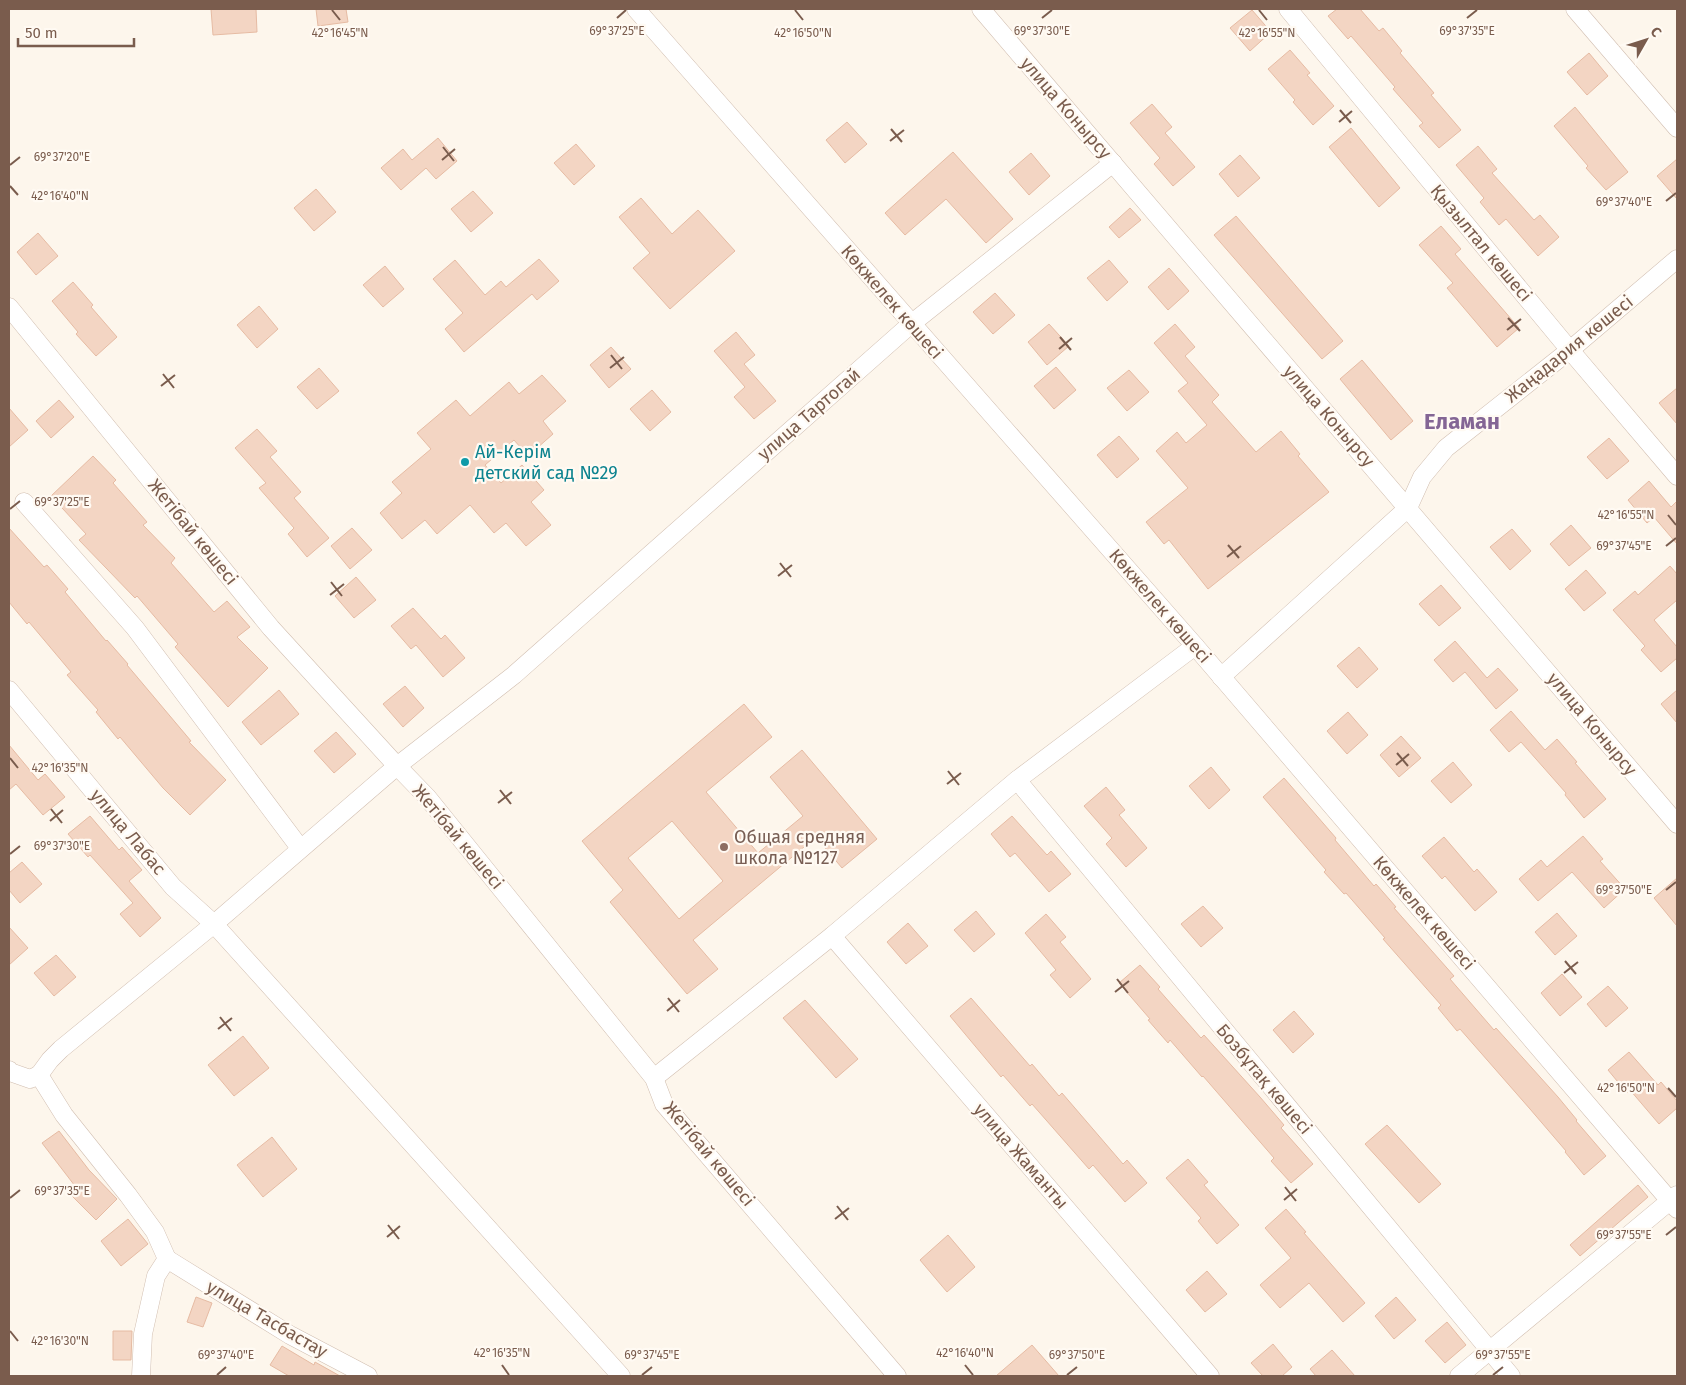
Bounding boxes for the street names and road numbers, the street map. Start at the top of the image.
street label: улица Конырсу [1016,53,1116,164]
street label: Қызылтал көшесі [1426,180,1536,306]
street label: Көкжелек көшесі [836,240,948,364]
street label: Жаңадария көшесі [1501,291,1637,407]
street label: улица Конырсу [1279,361,1379,472]
street label: улица Тартогай [753,363,865,465]
street label: Жетібай көшесі [143,474,243,590]
street label: Көкжелек көшесі [1104,544,1216,668]
street label: улица Конырсу [1542,668,1642,780]
street label: Жетібай көшесі [408,780,508,894]
street label: улица Лабас [86,785,170,880]
street label: Көкжелек көшесі [1368,851,1480,975]
street label: Бозбұтақ көшесі [1211,1019,1317,1139]
street label: Жетібай көшесі [659,1097,759,1211]
street label: улица Жаманты [969,1099,1073,1213]
street label: улица Тасбастау [203,1275,332,1363]

